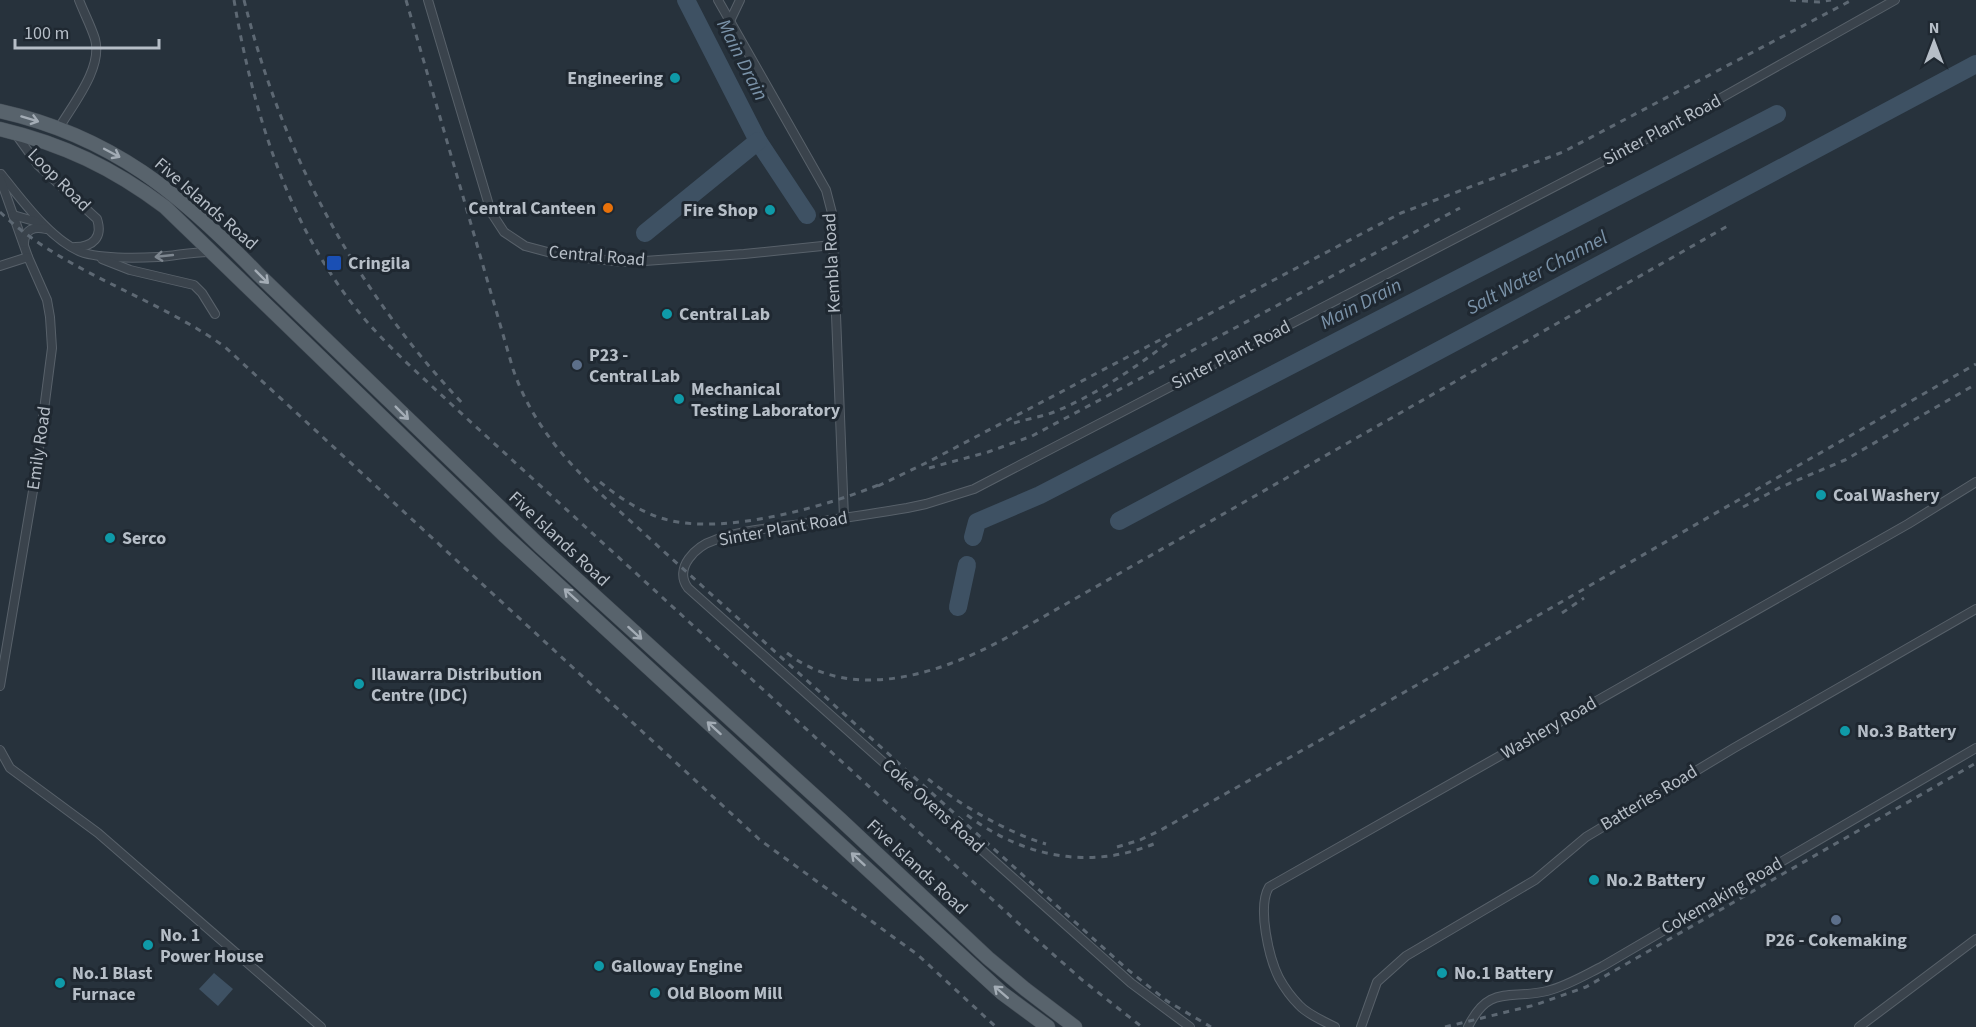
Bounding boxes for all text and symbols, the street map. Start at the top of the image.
scale bar [15,12,159,50]
north arrow [1904,12,1964,72]
water label: Main Drain [709,14,775,106]
text: N [1929,17,1939,39]
text: 100 m [24,21,69,46]
place label: Engineering [567,66,663,91]
marker: Engineering [668,71,682,85]
street label: Sinter Plant Road [1599,88,1725,172]
one-way arrow [20,114,39,125]
street label: Loop Road [22,143,96,217]
one-way arrow [103,148,121,159]
street label: Five Islands Road [149,152,263,256]
place label: Central Canteen [468,196,596,221]
place label: Fire Shop [683,198,758,223]
marker: Central Canteen [601,201,615,215]
marker: Fire Shop [763,203,777,217]
street label: Kembla Road [817,212,847,314]
water label: Salt Water Channel [1461,224,1613,322]
street label: Central Road [548,239,646,273]
one-way arrow [155,251,174,262]
place label: Cringila [348,251,410,276]
marker: Cringila [325,254,343,272]
one-way arrow [254,270,269,285]
water label: Main Drain [1315,271,1407,337]
place label: Central Lab [679,302,770,327]
marker: Central Lab [660,307,674,321]
street label: Sinter Plant Road [1167,314,1295,396]
place label: P23 - Central Lab [589,343,680,389]
marker: P23 - Central Lab [570,358,584,372]
place label: Mechanical Testing Laboratory [691,377,841,423]
marker: Mechanical Testing Laboratory [672,392,686,406]
street label: Emily Road [21,405,57,491]
one-way arrow [394,405,409,420]
place label: Coal Washery [1833,483,1940,508]
street label: Five Islands Road [503,486,615,592]
marker: Coal Washery [1814,488,1828,502]
street label: Sinter Plant Road [717,505,849,553]
place label: Serco [122,526,166,551]
marker: Serco [103,531,117,545]
one-way arrow [563,588,578,603]
one-way arrow [627,626,642,640]
place label: Illawarra Distribution Centre (IDC) [371,662,542,708]
marker: Illawarra Distribution Centre (IDC) [352,677,366,691]
street label: Washery Road [1497,691,1601,765]
place label: No.3 Battery [1857,719,1957,744]
one-way arrow [706,721,721,735]
marker: No.3 Battery [1838,724,1852,738]
street label: Coke Ovens Road [876,753,990,859]
street label: Batteries Road [1596,759,1702,837]
street label: Five Islands Road [861,814,973,920]
street label: Cokemaking Road [1657,851,1787,941]
one-way arrow [851,852,866,866]
place label: No.2 Battery [1606,868,1706,893]
marker: No.2 Battery [1587,873,1601,887]
marker: P26 - Cokemaking [1829,913,1843,927]
place label: No. 1 Power House [160,923,264,969]
place label: P26 - Cokemaking [1765,928,1907,953]
marker: No. 1 Power House [141,938,155,952]
place label: Galloway Engine [611,954,743,979]
marker: Galloway Engine [592,959,606,973]
place label: No.1 Blast Furnace [72,961,152,1007]
place label: No.1 Battery [1454,961,1554,986]
marker: No.1 Battery [1435,966,1449,980]
marker: No.1 Blast Furnace [53,976,67,990]
place label: Old Bloom Mill [667,981,782,1006]
one-way arrow [993,985,1009,998]
marker: Old Bloom Mill [648,986,662,1000]

